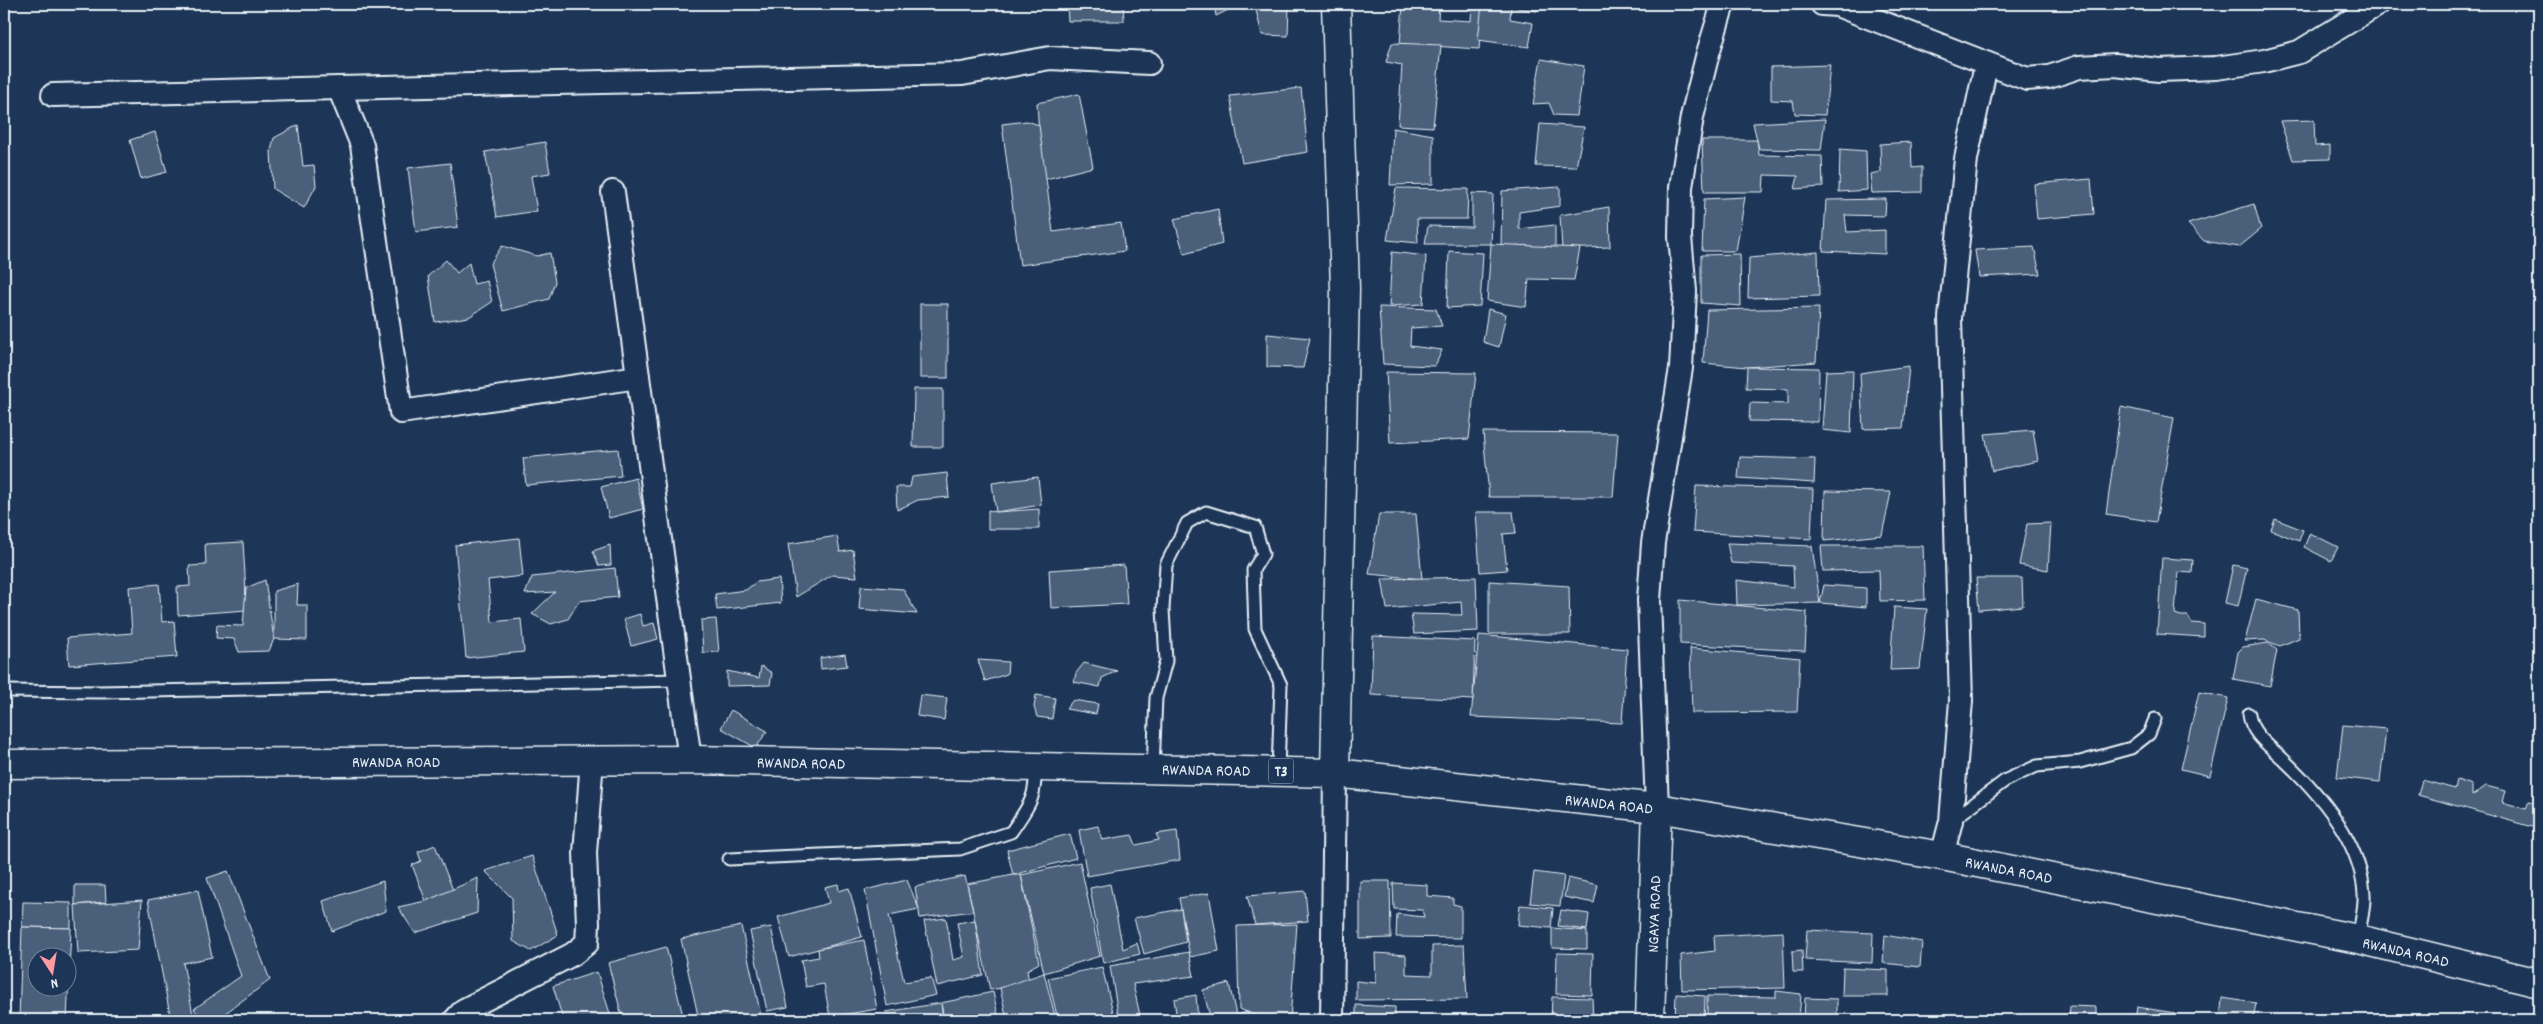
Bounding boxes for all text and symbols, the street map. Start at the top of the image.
street label: RWANDA ROAD [352,752,440,775]
street label: RWANDA ROAD [757,752,845,777]
road number: T3 [1268,758,1294,784]
street label: RWANDA ROAD [1162,759,1250,784]
street label: RWANDA ROAD [1564,789,1654,822]
street label: RWANDA ROAD [1963,852,2054,891]
street label: NGAYA ROAD [1643,875,1668,953]
street label: RWANDA ROAD [2360,932,2451,975]
north arrow [28,946,78,996]
text: N [49,972,60,993]

